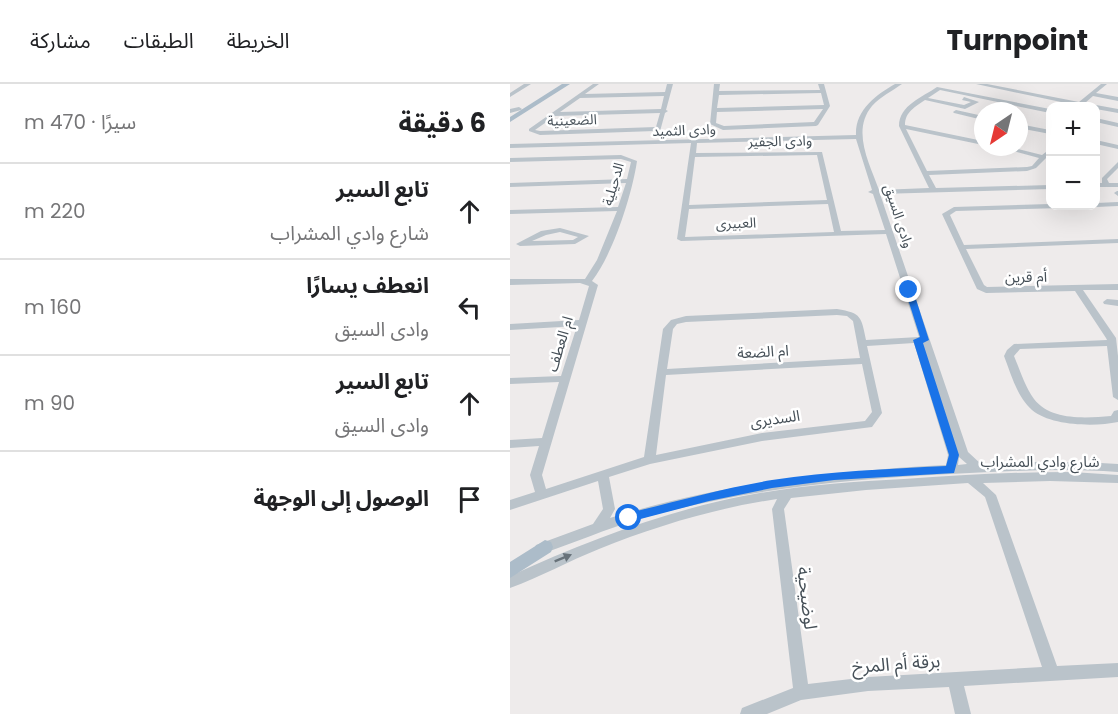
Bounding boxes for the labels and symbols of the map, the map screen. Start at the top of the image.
north arrow [974,102,1028,156]
street label: الضعينية [547,109,597,131]
street label: وادى الثميد [652,119,716,141]
street label: وادى الجفير [747,130,812,152]
street label: الدحيلية [597,160,629,208]
street label: وادى السيق [879,181,919,251]
street label: العبيرى [715,212,757,234]
street label: أم قرين [1005,266,1048,288]
route end [895,276,921,302]
street label: ام العطف [541,313,579,375]
street label: ام الضعة [737,340,789,364]
street label: السديرى [749,405,801,432]
street label: شارع وادي المشراب [981,451,1100,474]
route start [615,504,641,530]
one-way arrow [555,553,573,563]
street label: لوضيحية [791,565,824,631]
street label: برقة أم المرخ [851,648,941,681]

